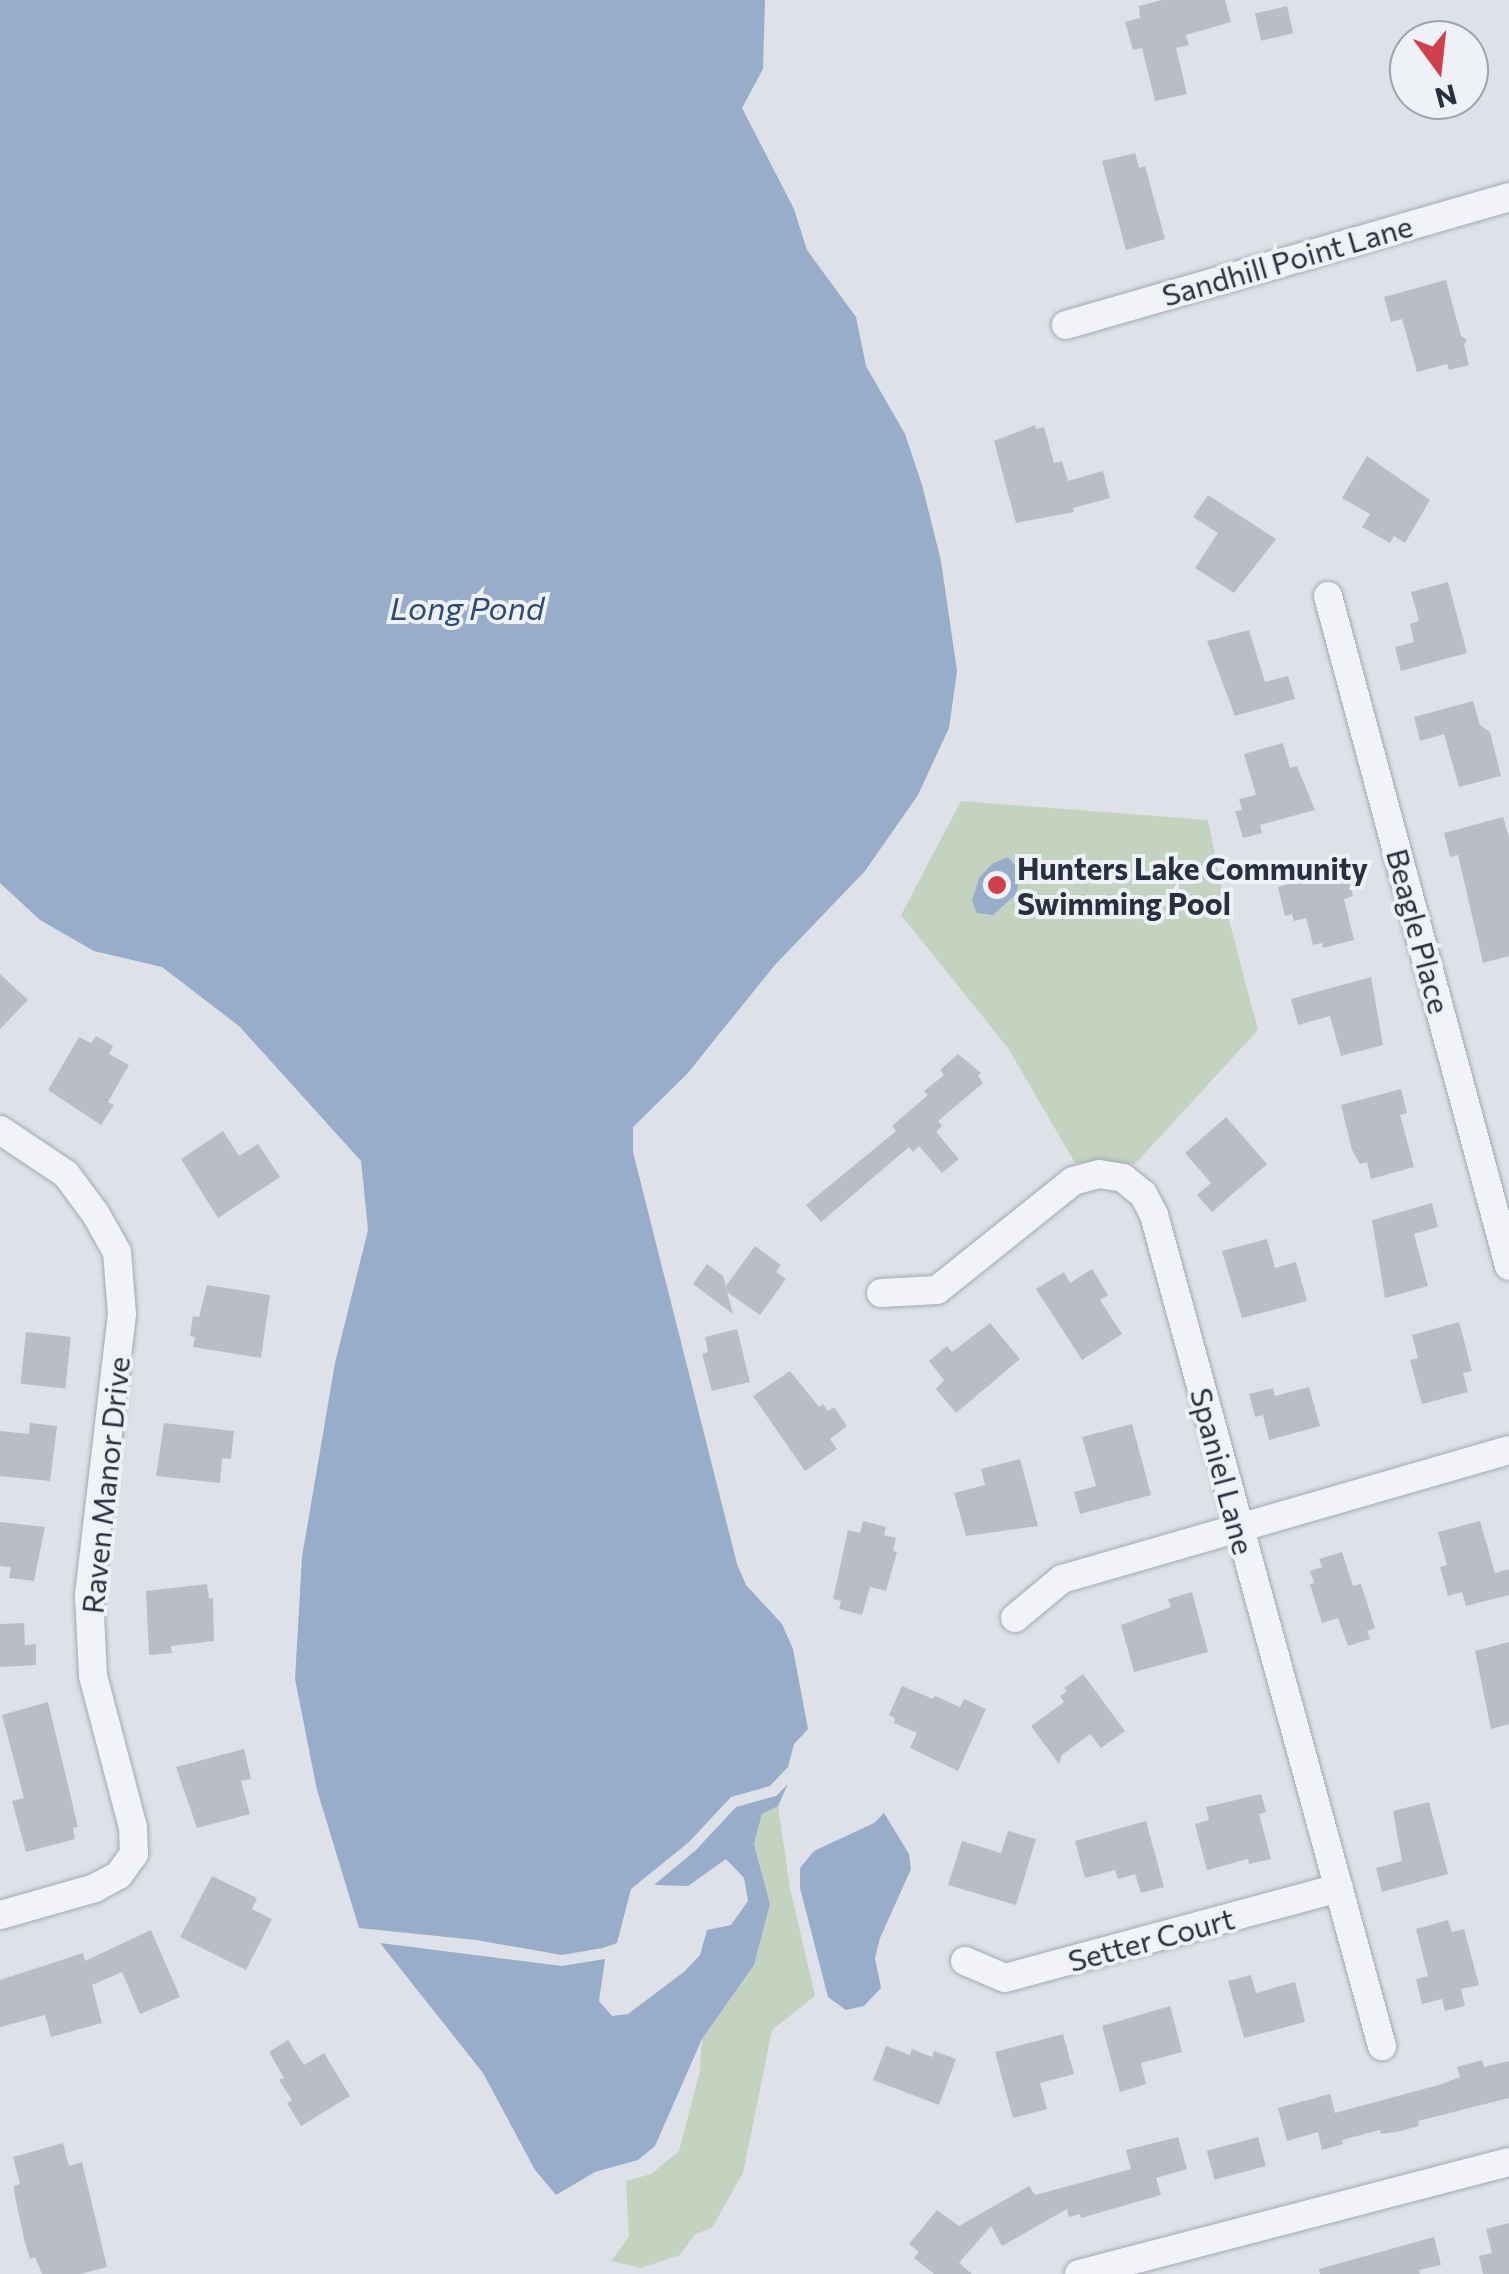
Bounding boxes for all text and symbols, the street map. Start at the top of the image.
north arrow [1389,20,1489,120]
text: N [1432,78,1461,116]
street label: Sandhill Point Lane [1158,207,1416,313]
water label: Long Pond [390,588,544,626]
street label: Beagle Place [1380,845,1458,1017]
place label: Hunters Lake Community Swimming Pool [1017,850,1368,920]
marker: Hunters Lake Community Swimming Pool [986,874,1008,896]
street label: Raven Manor Drive [74,1355,136,1615]
street label: Spaniel Lane [1183,1384,1263,1558]
street label: Setter Court [1064,1900,1238,1978]

